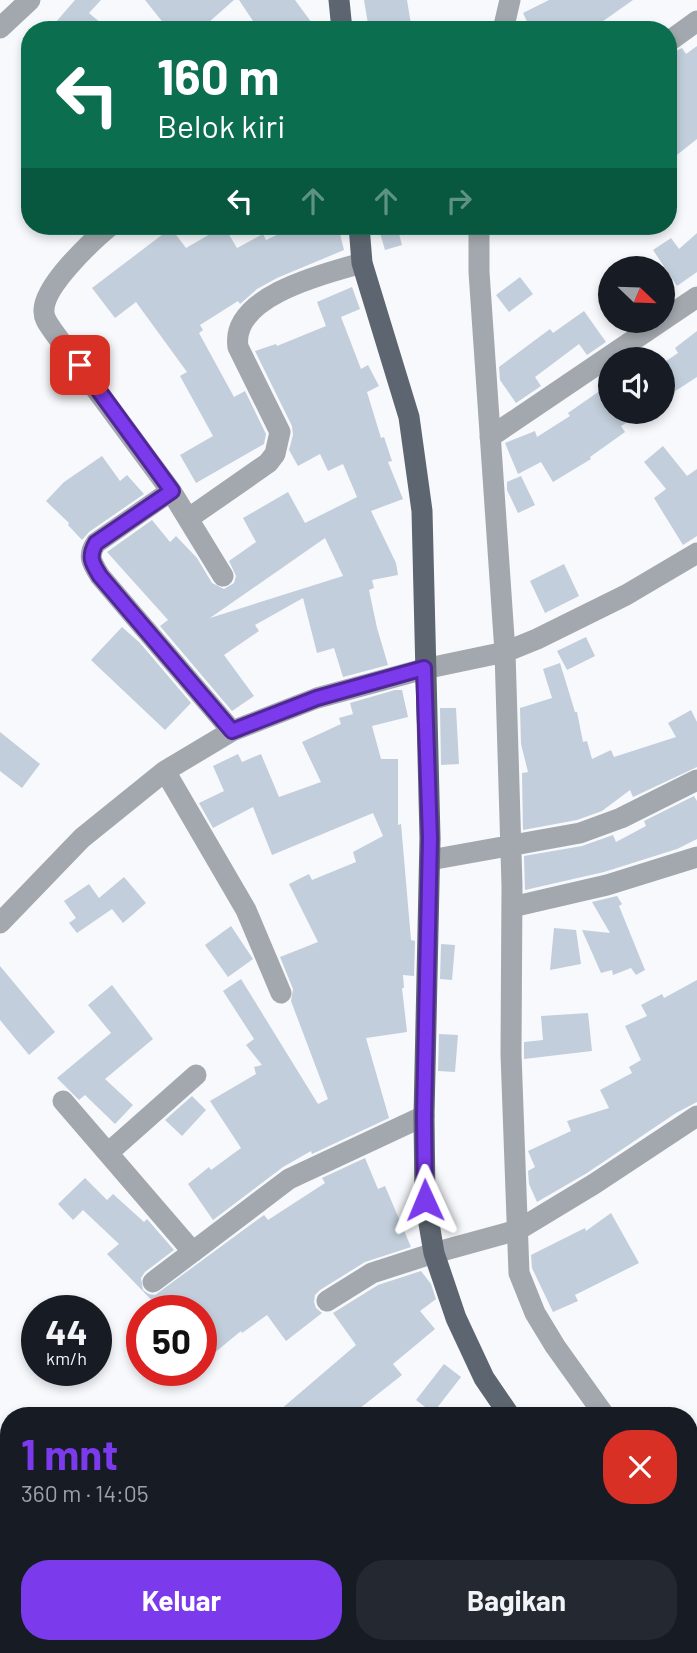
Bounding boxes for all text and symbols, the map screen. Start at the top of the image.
text: 160 m [157,46,279,105]
icon: left [42,49,133,140]
text: Belok kiri [157,106,285,144]
icon: left [221,182,259,220]
icon: ahead [294,182,332,220]
icon: ahead [367,182,405,220]
icon: right [440,182,478,220]
north arrow [598,256,676,332]
map controls [598,256,675,424]
pin [50,335,110,395]
icon: arrive [61,346,99,384]
button: sound [598,347,675,424]
position arrow [388,1163,462,1237]
speed limit sign: 50 [126,1295,217,1386]
text: 44 [45,1310,88,1352]
text: km/h [46,1347,87,1369]
text: 1 mnt [21,1428,118,1478]
button: close [603,1430,677,1504]
text: 360 m · 14:05 [21,1479,149,1507]
button: Keluar [21,1560,342,1640]
button: Bagikan [356,1560,677,1640]

